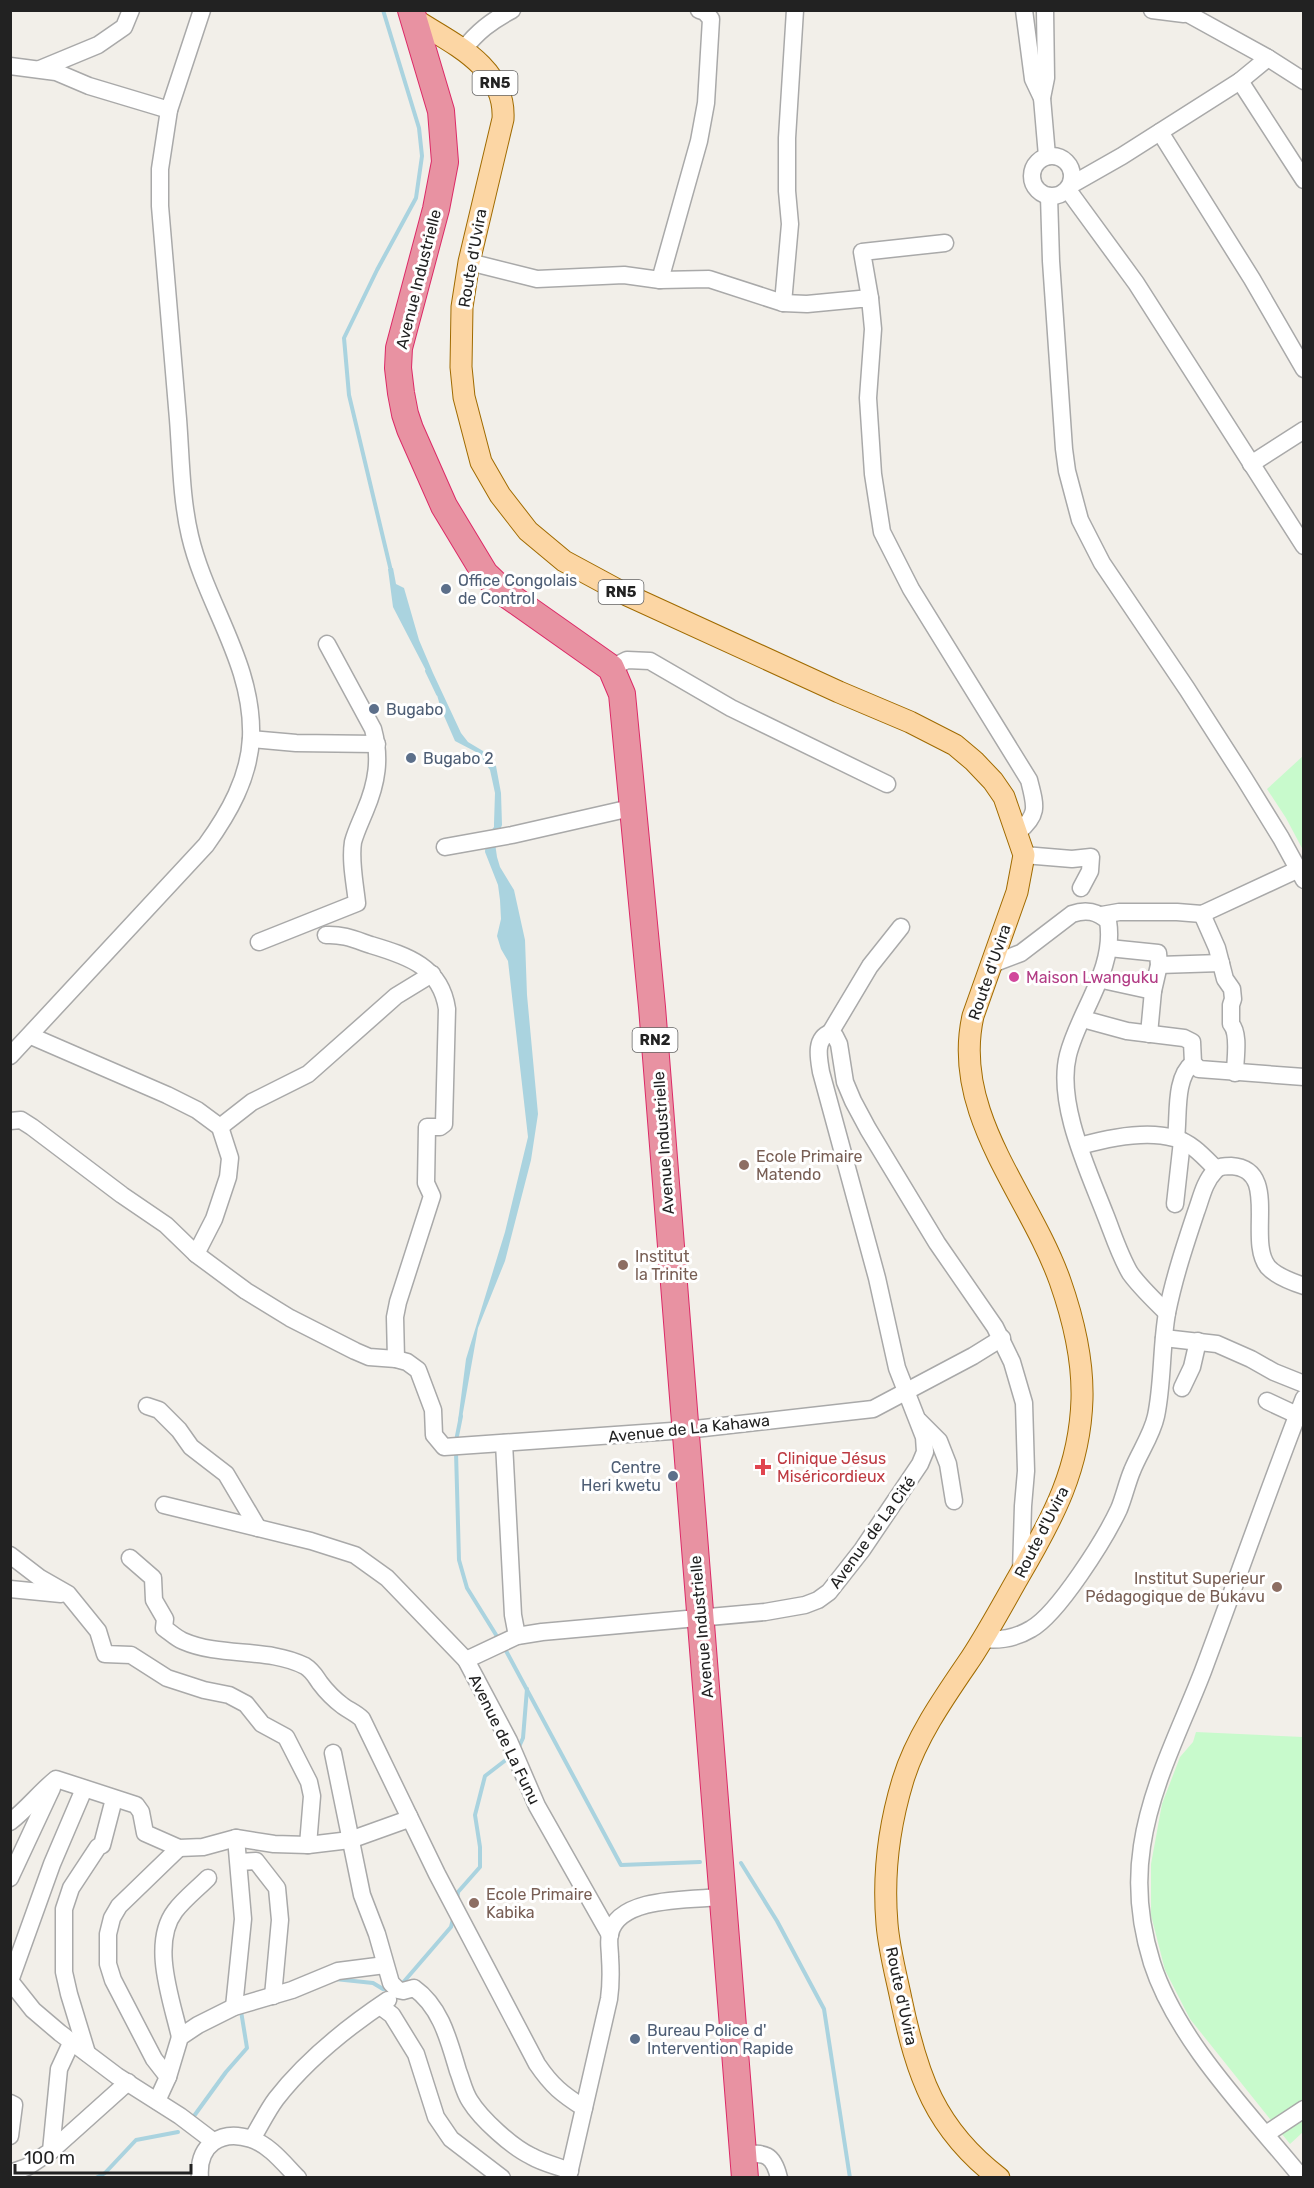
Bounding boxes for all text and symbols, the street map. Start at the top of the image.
road number: RN5 [472,71,518,95]
street label: Avenue Industrielle [392,207,445,351]
street label: Route d'Uvira [454,207,491,309]
place label: Office Congolais de Control [458,571,577,608]
road number: RN5 [598,580,644,604]
marker: Office Congolais de Control [439,582,453,596]
place label: Bugabo [386,700,443,719]
marker: Bugabo [367,702,381,716]
place label: Bugabo 2 [423,749,494,768]
marker: Bugabo 2 [404,751,418,765]
street label: Route d'Uvira [964,922,1015,1023]
place label: Maison Lwanguku [1026,968,1159,987]
marker: Maison Lwanguku [1007,970,1021,984]
road number: RN2 [632,1028,678,1052]
street label: Avenue Industrielle [649,1071,678,1215]
place label: Ecole Primaire Matendo [756,1147,862,1184]
marker: Ecole Primaire Matendo [737,1158,751,1172]
place label: Institut la Trinite [635,1247,698,1284]
marker: Institut la Trinite [616,1258,630,1272]
street label: Avenue de La Kahawa [607,1411,771,1446]
place label: Clinique Jésus Miséricordieux [777,1449,886,1486]
place label: Centre Heri kwetu [581,1458,661,1495]
marker: Clinique Jésus Miséricordieux [754,1458,772,1476]
marker: Centre Heri kwetu [666,1469,680,1483]
street label: Avenue de La Cité [825,1473,919,1592]
street label: Route d'Uvira [1010,1483,1073,1581]
street label: Avenue Industrielle [686,1555,717,1699]
place label: Institut Superieur Pédagogique de Bukavu [1085,1569,1265,1606]
marker: Institut Superieur Pédagogique de Bukavu [1270,1580,1284,1594]
street label: Avenue de La Funu [465,1671,544,1807]
place label: Ecole Primaire Kabika [486,1885,592,1922]
marker: Ecole Primaire Kabika [467,1896,481,1910]
street label: Route d'Uvira [882,1945,921,2047]
place label: Bureau Police d' Intervention Rapide [647,2021,794,2058]
marker: Bureau Police d' Intervention Rapide [628,2032,642,2046]
scale bar [15,2137,190,2175]
text: 100 m [24,2147,75,2169]

